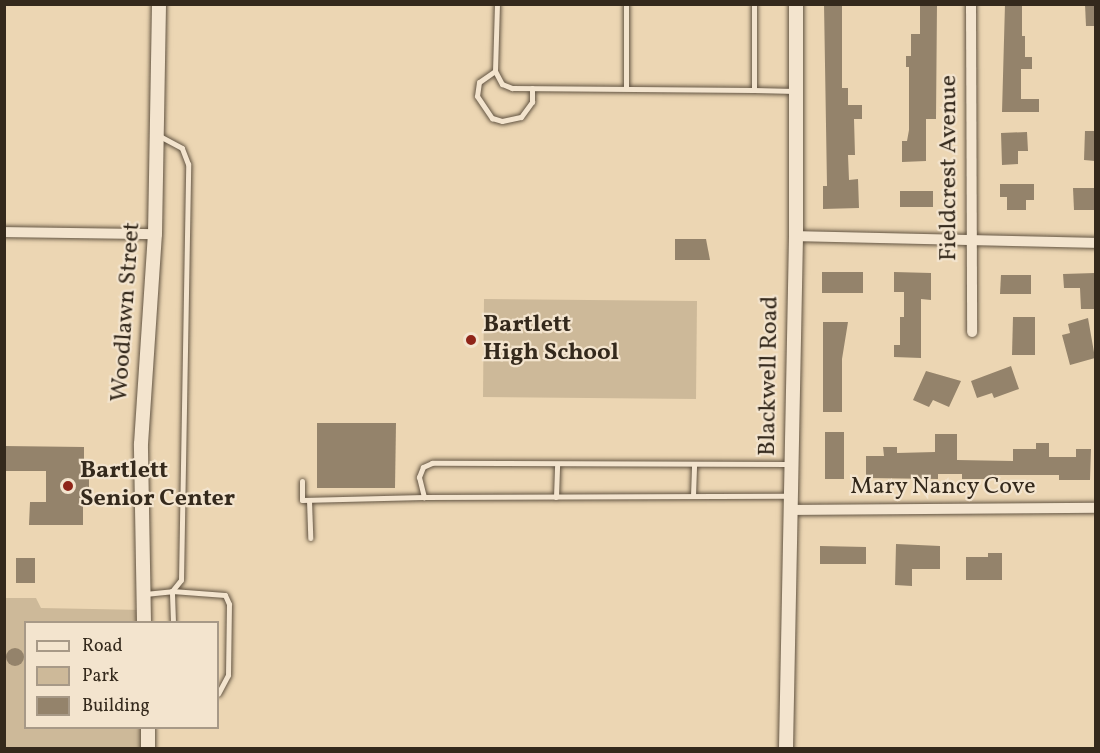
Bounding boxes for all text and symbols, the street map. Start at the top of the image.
street label: Fieldcrest Avenue [936,75,964,261]
street label: Woodlawn Street [106,221,148,403]
street label: Blackwell Road [754,296,786,456]
place label: Bartlett High School [483,312,619,368]
marker: Bartlett High School [464,333,478,347]
place label: Bartlett Senior Center [80,458,235,514]
street label: Mary Nancy Cove [850,474,1036,502]
marker: Bartlett Senior Center [61,479,75,493]
legend [24,621,219,729]
text: Road [82,634,123,659]
text: Park [82,664,119,689]
text: Building [82,694,150,719]

